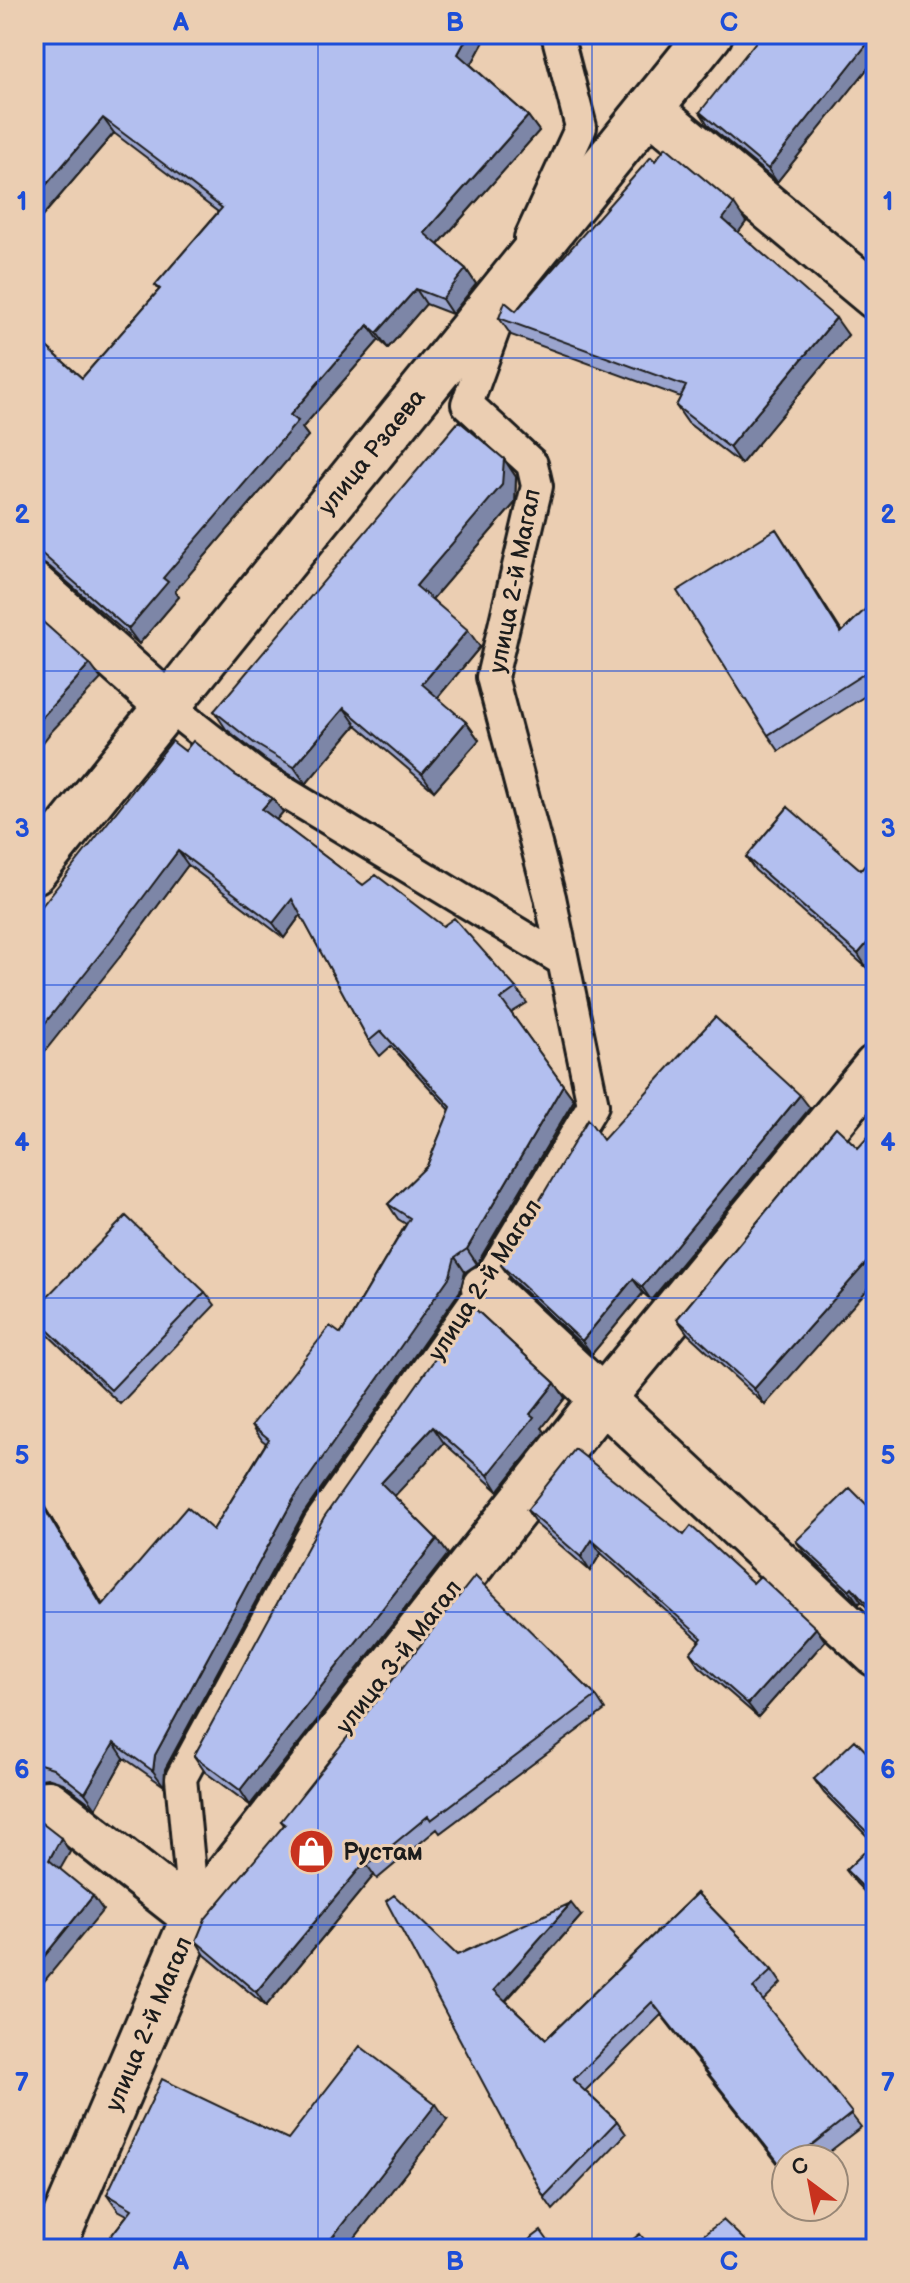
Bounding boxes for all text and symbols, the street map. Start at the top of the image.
text: A [172,8,189,39]
text: B [446,8,464,39]
text: C [720,8,738,39]
text: 1 [17,187,27,218]
text: 1 [883,187,893,218]
street label: улица Рзаева [312,383,432,521]
street label: улица 2-й Магал [483,487,547,675]
text: 2 [14,500,30,531]
text: 2 [880,500,896,531]
text: 3 [14,814,30,845]
text: 3 [880,814,896,845]
text: 4 [14,1128,30,1159]
text: 4 [880,1128,896,1159]
street label: улица 2-й Магал [422,1194,548,1366]
text: 5 [14,1441,30,1472]
text: 5 [880,1441,896,1472]
street label: улица 3-й Магал [330,1574,468,1740]
text: 6 [14,1755,30,1786]
text: 6 [880,1755,896,1786]
shop icon: Рустам [288,1828,336,1876]
place label: Рустам [343,1838,423,1867]
street label: улица 2-й Магал [99,1932,199,2116]
text: 7 [15,2068,29,2099]
text: 7 [881,2068,895,2099]
north arrow [770,2143,850,2223]
text: С [787,2152,814,2183]
text: A [172,2247,189,2278]
text: B [446,2247,464,2278]
text: C [720,2247,738,2278]

